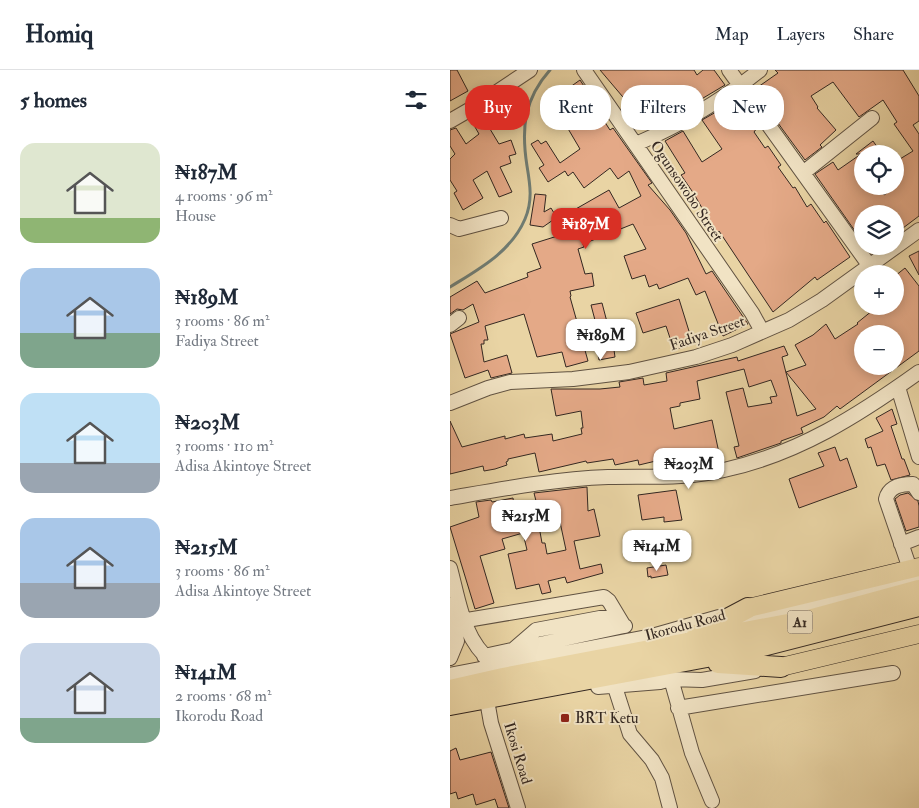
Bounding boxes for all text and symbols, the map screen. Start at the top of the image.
text: Homiq [25,19,93,50]
text: Map [715,23,749,46]
text: Layers [777,23,825,46]
text: Share [853,23,894,46]
chip: Buy [465,85,530,130]
chip: Rent [540,85,611,130]
chip: Filters [621,85,704,130]
chip: New [714,85,784,130]
icon: filters [402,86,430,114]
text: 5 homes [20,87,87,114]
street label: Ogunsowobo Street [646,137,727,246]
map controls [854,145,904,375]
button: locate [854,145,904,195]
text: ₦187M [175,159,237,186]
icon: home [60,163,120,223]
text: 4 rooms · 96 m² [175,186,273,206]
button: layers [854,205,904,255]
text: House [175,206,216,226]
pin: ₦187M [551,208,621,250]
text: ₦187M [562,214,610,234]
button: + [854,265,904,315]
text: ₦189M [175,284,239,311]
icon: home [60,288,120,348]
text: 3 rooms · 86 m² [175,311,269,331]
street label: Fadiya Street [667,312,748,355]
pin: ₦189M [566,318,636,361]
text: ₦189M [577,325,625,345]
button: − [854,325,904,375]
text: Fadiya Street [175,331,259,351]
text: ₦203M [175,409,240,436]
icon: home [60,413,120,473]
text: 3 rooms · 110 m² [175,436,273,456]
pin: ₦203M [654,448,724,490]
text: ₦203M [664,454,714,474]
text: Adisa Akintoye Street [175,456,311,476]
pin: ₦215M [491,500,561,542]
text: ₦215M [502,506,550,526]
pin: ₦141M [622,530,692,572]
text: ₦215M [175,534,238,561]
text: ₦141M [633,536,681,556]
icon: home [60,538,120,598]
text: 3 rooms · 86 m² [175,561,269,581]
text: Adisa Akintoye Street [175,581,311,601]
street label: Ikorodu Road [643,605,728,645]
road number: A1 [788,610,812,634]
text: ₦141M [175,659,237,686]
icon: home [60,663,120,723]
text: 2 rooms · 68 m² [175,686,271,706]
text: Ikorodu Road [175,706,263,726]
place label: BRT Ketu [575,709,639,728]
marker: BRT Ketu [559,712,571,724]
street label: Ikosi Road [499,720,536,787]

